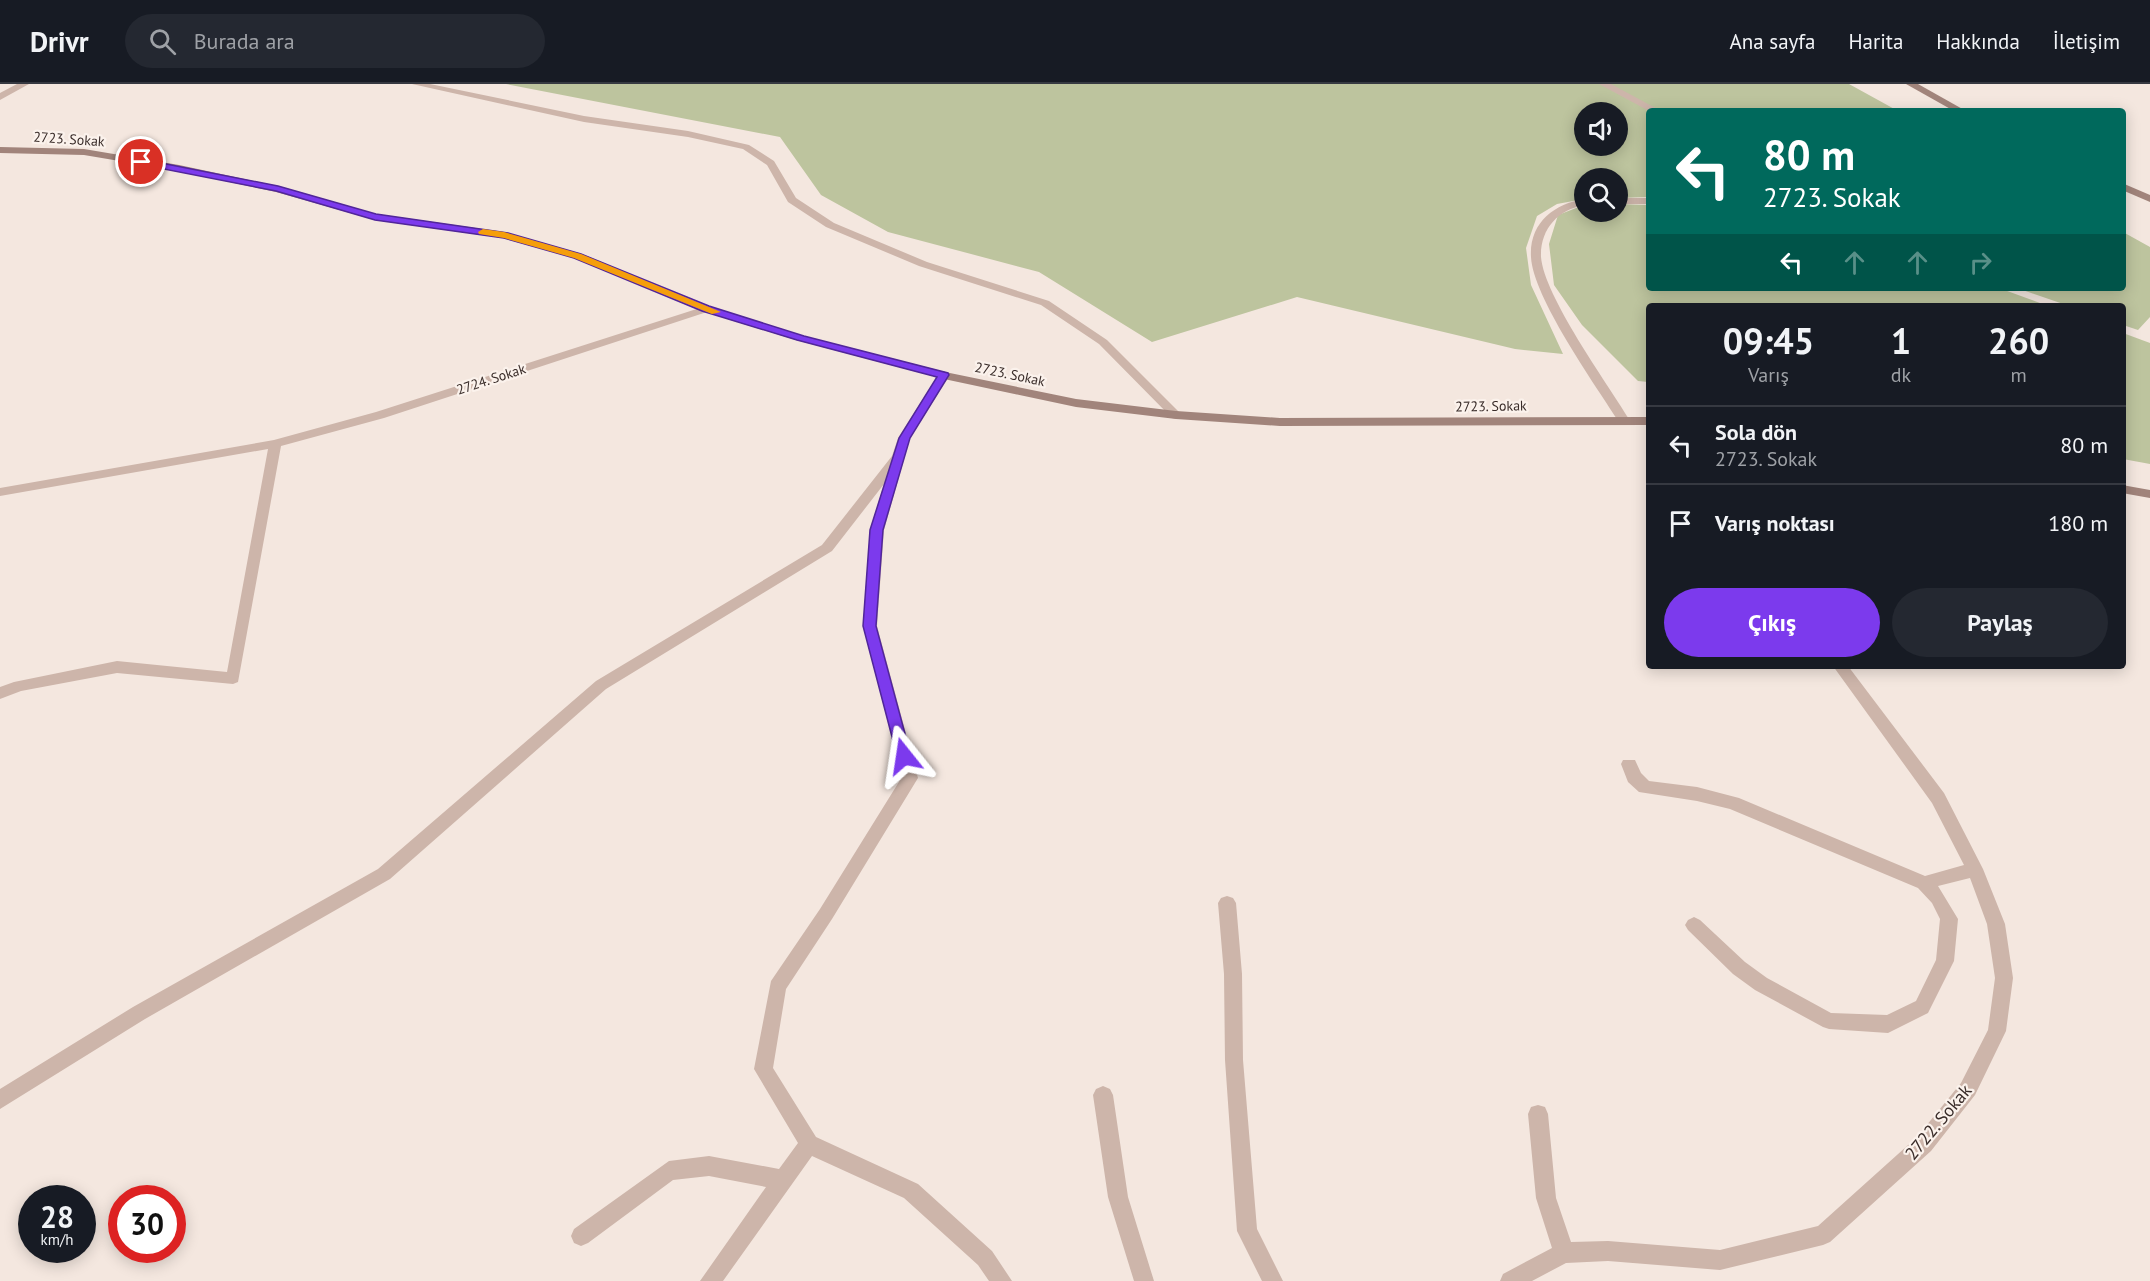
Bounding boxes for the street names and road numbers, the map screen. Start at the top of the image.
street label: 2723. Sokak [33,128,106,150]
street label: 2723. Sokak [973,358,1047,390]
street label: 2724. Sokak [454,359,528,399]
street label: 2723. Sokak [1455,396,1527,416]
street label: 2722. Sokak [1900,1079,1977,1165]

